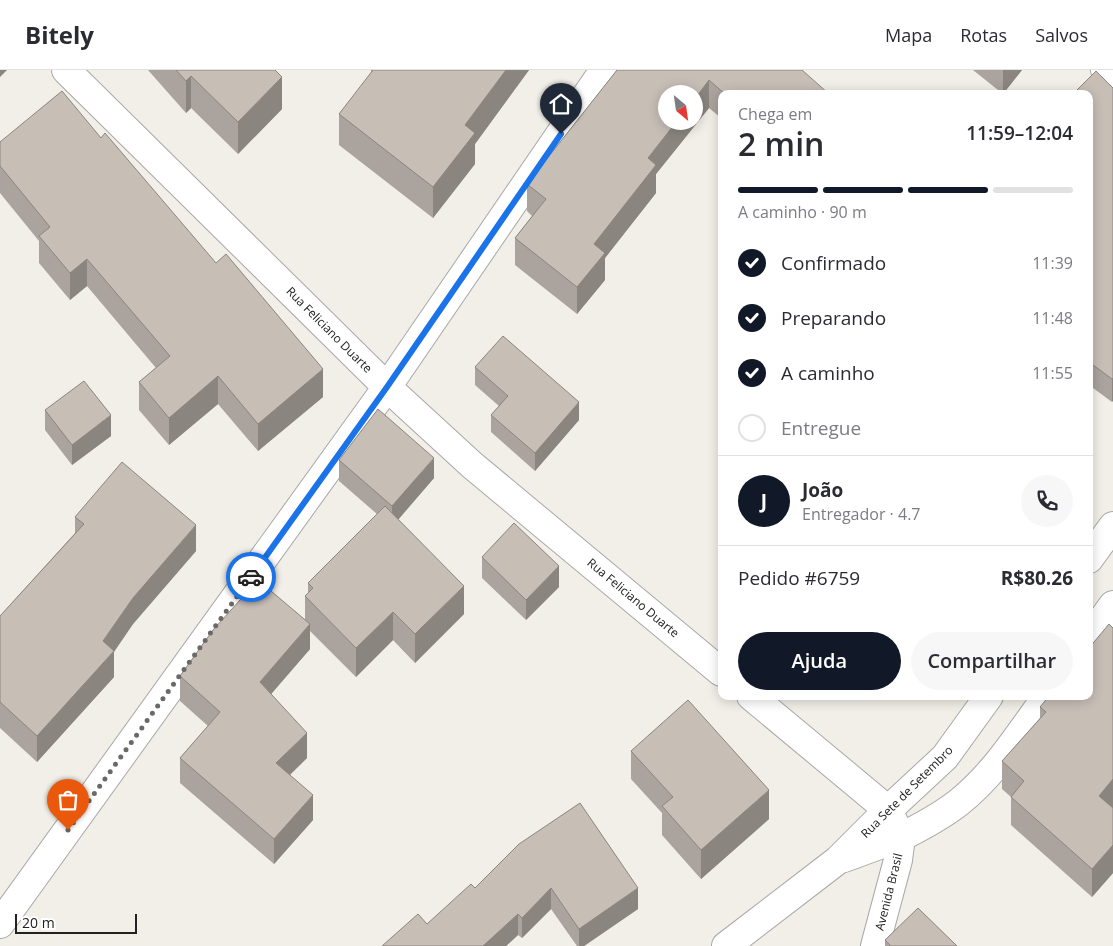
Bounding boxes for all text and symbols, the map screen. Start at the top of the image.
text: Bitely [25,18,94,51]
text: Mapa [885,23,932,47]
text: Rotas [960,23,1007,47]
text: Salvos [1035,23,1088,47]
pin [540,83,582,134]
north arrow [658,85,702,130]
map controls [658,85,703,130]
icon: home [547,90,575,118]
text: Chega em [738,103,812,125]
text: 11:59–12:04 [966,120,1073,146]
text: 2 min [738,122,824,165]
text: A caminho · 90 m [738,201,867,223]
icon: check [738,249,766,277]
text: Confirmado [781,250,886,276]
text: 11:39 [1032,252,1073,274]
street label: Rua Feliciano Duarte [283,283,376,377]
icon: check [738,304,766,332]
text: Preparando [781,305,886,331]
text: 11:48 [1032,307,1073,329]
icon: check [738,359,766,387]
text: A caminho [781,360,875,386]
text: 11:55 [1032,362,1073,384]
text: Entregue [781,415,861,441]
button: phone [1021,475,1073,527]
text: João [802,477,843,503]
text: J [761,488,767,514]
text: Entregador · 4.7 [802,503,920,525]
courier [226,552,276,602]
street label: Rua Feliciano Duarte [584,554,683,641]
icon: car [237,563,265,591]
text: Pedido #6759 [738,565,860,591]
text: R$80.26 [1001,565,1073,591]
button: Ajuda [738,632,901,690]
button: Compartilhar [911,632,1073,690]
street label: Rua Sete de Setembro [857,742,957,842]
pin [47,779,89,830]
icon: bag [54,786,82,814]
street label: Avenida Brasil [871,852,906,932]
scale bar [15,911,138,934]
text: 20 m [22,913,55,932]

